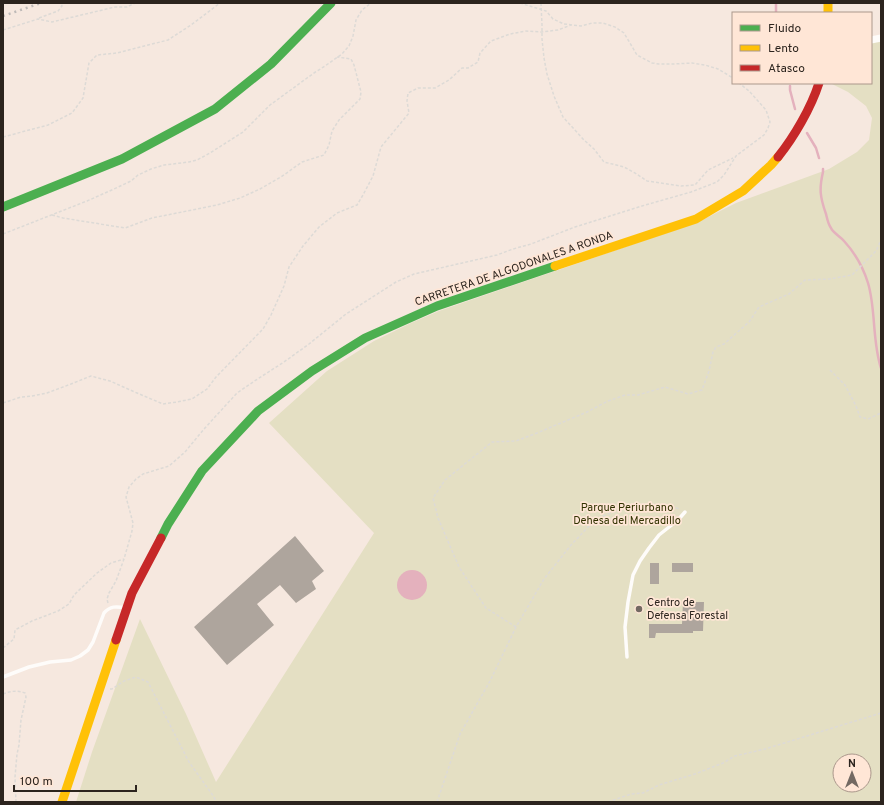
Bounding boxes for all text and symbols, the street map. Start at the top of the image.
legend [732,12,872,84]
text: Fluido [768,21,801,37]
text: Lento [768,41,799,57]
text: Atasco [768,61,805,77]
street label: CARRETERA DE ALGODONALES A RONDA [413,228,615,310]
park label: Parque Periurbano Dehesa del Mercadillo [573,501,681,528]
place label: Centro de Defensa Forestal [647,596,728,623]
marker: Centro de Defensa Forestal [634,604,644,614]
north arrow [832,753,872,793]
text: N [848,757,856,771]
scale bar [14,767,136,793]
text: 100 m [20,774,53,790]

